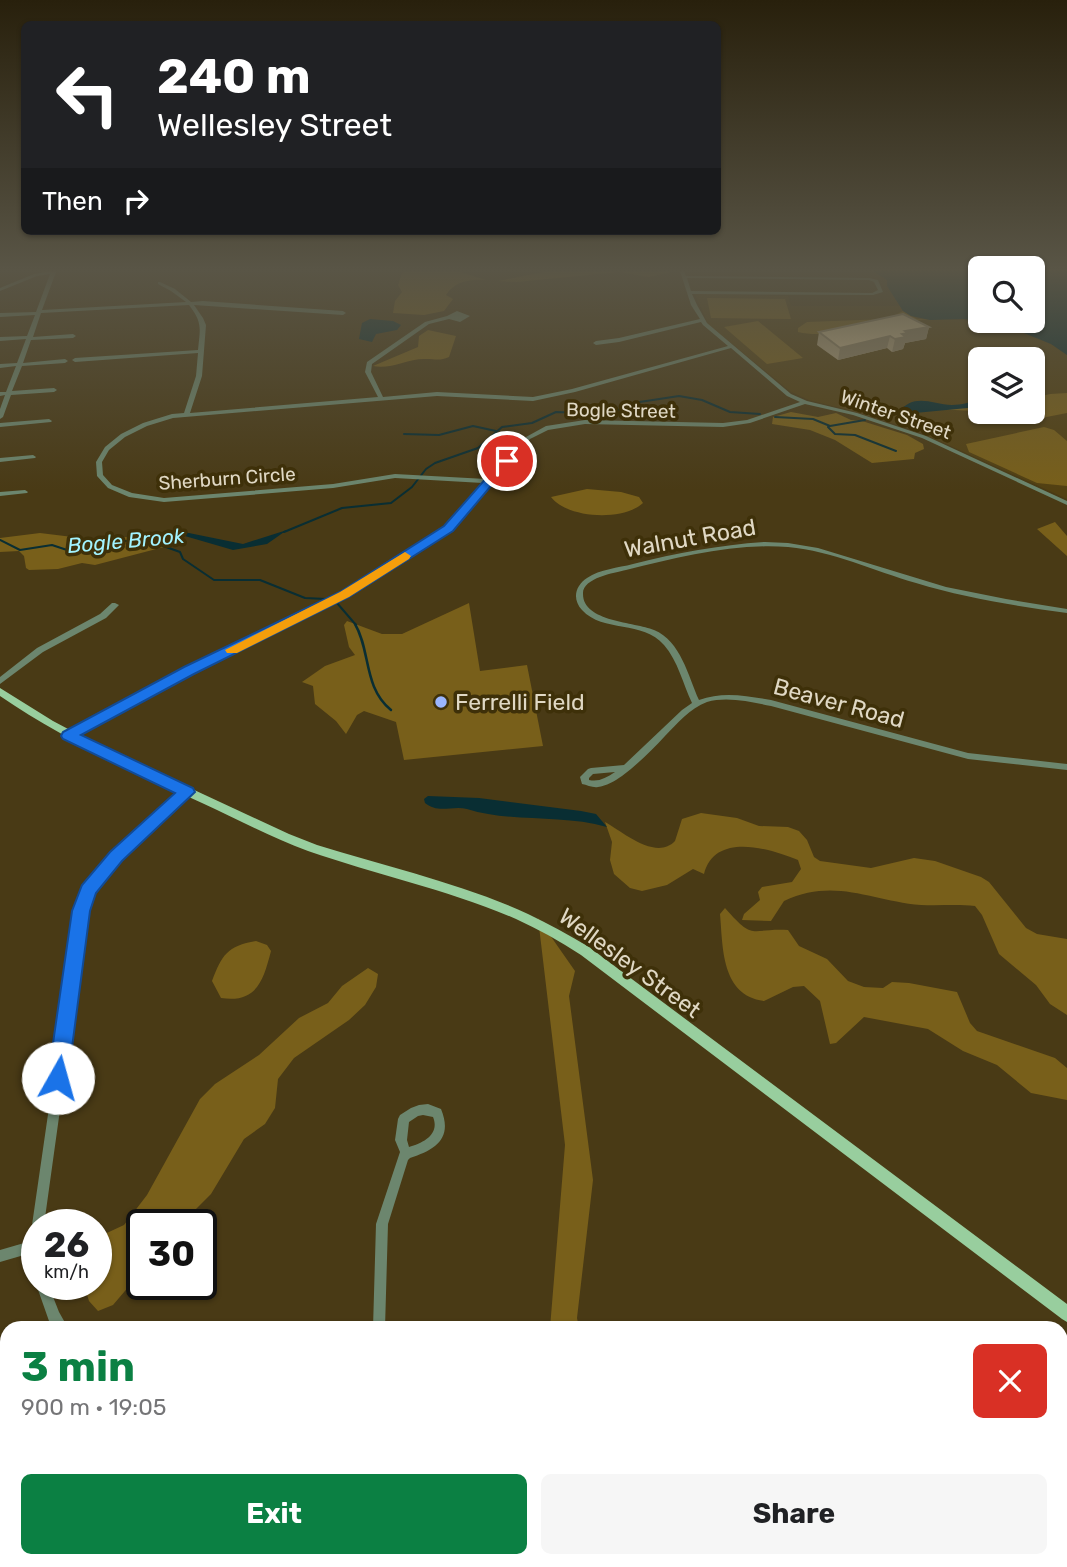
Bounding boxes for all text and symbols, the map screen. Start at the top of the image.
text: 240 m [157,47,311,105]
icon: left [42,49,133,140]
text: Wellesley Street [157,106,392,144]
icon: right [117,182,155,220]
text: Then [42,186,103,217]
map controls [968,256,1045,424]
button: search [968,256,1045,333]
button: layers [968,347,1045,424]
street label: Winter Street [837,385,955,444]
street label: Bogle Street [566,398,677,423]
pin [477,431,537,491]
icon: arrive [488,442,526,480]
street label: Sherburn Circle [158,462,296,495]
street label: Walnut Road [622,513,758,563]
water label: Bogle Brook [66,523,187,558]
street label: Beaver Road [771,672,907,734]
place label: Ferrelli Field [455,688,585,716]
marker: Ferrelli Field [433,694,449,710]
street label: Wellesley Street [553,902,707,1024]
position arrow [21,1041,95,1115]
speed limit sign: 30 [126,1209,217,1300]
text: 26 [44,1224,89,1266]
text: km/h [44,1261,89,1283]
text: 3 min [21,1342,135,1392]
button: close [973,1344,1047,1418]
text: 900 m · 19:05 [21,1393,166,1421]
button: Exit [21,1474,527,1554]
button: Share [541,1474,1047,1554]

